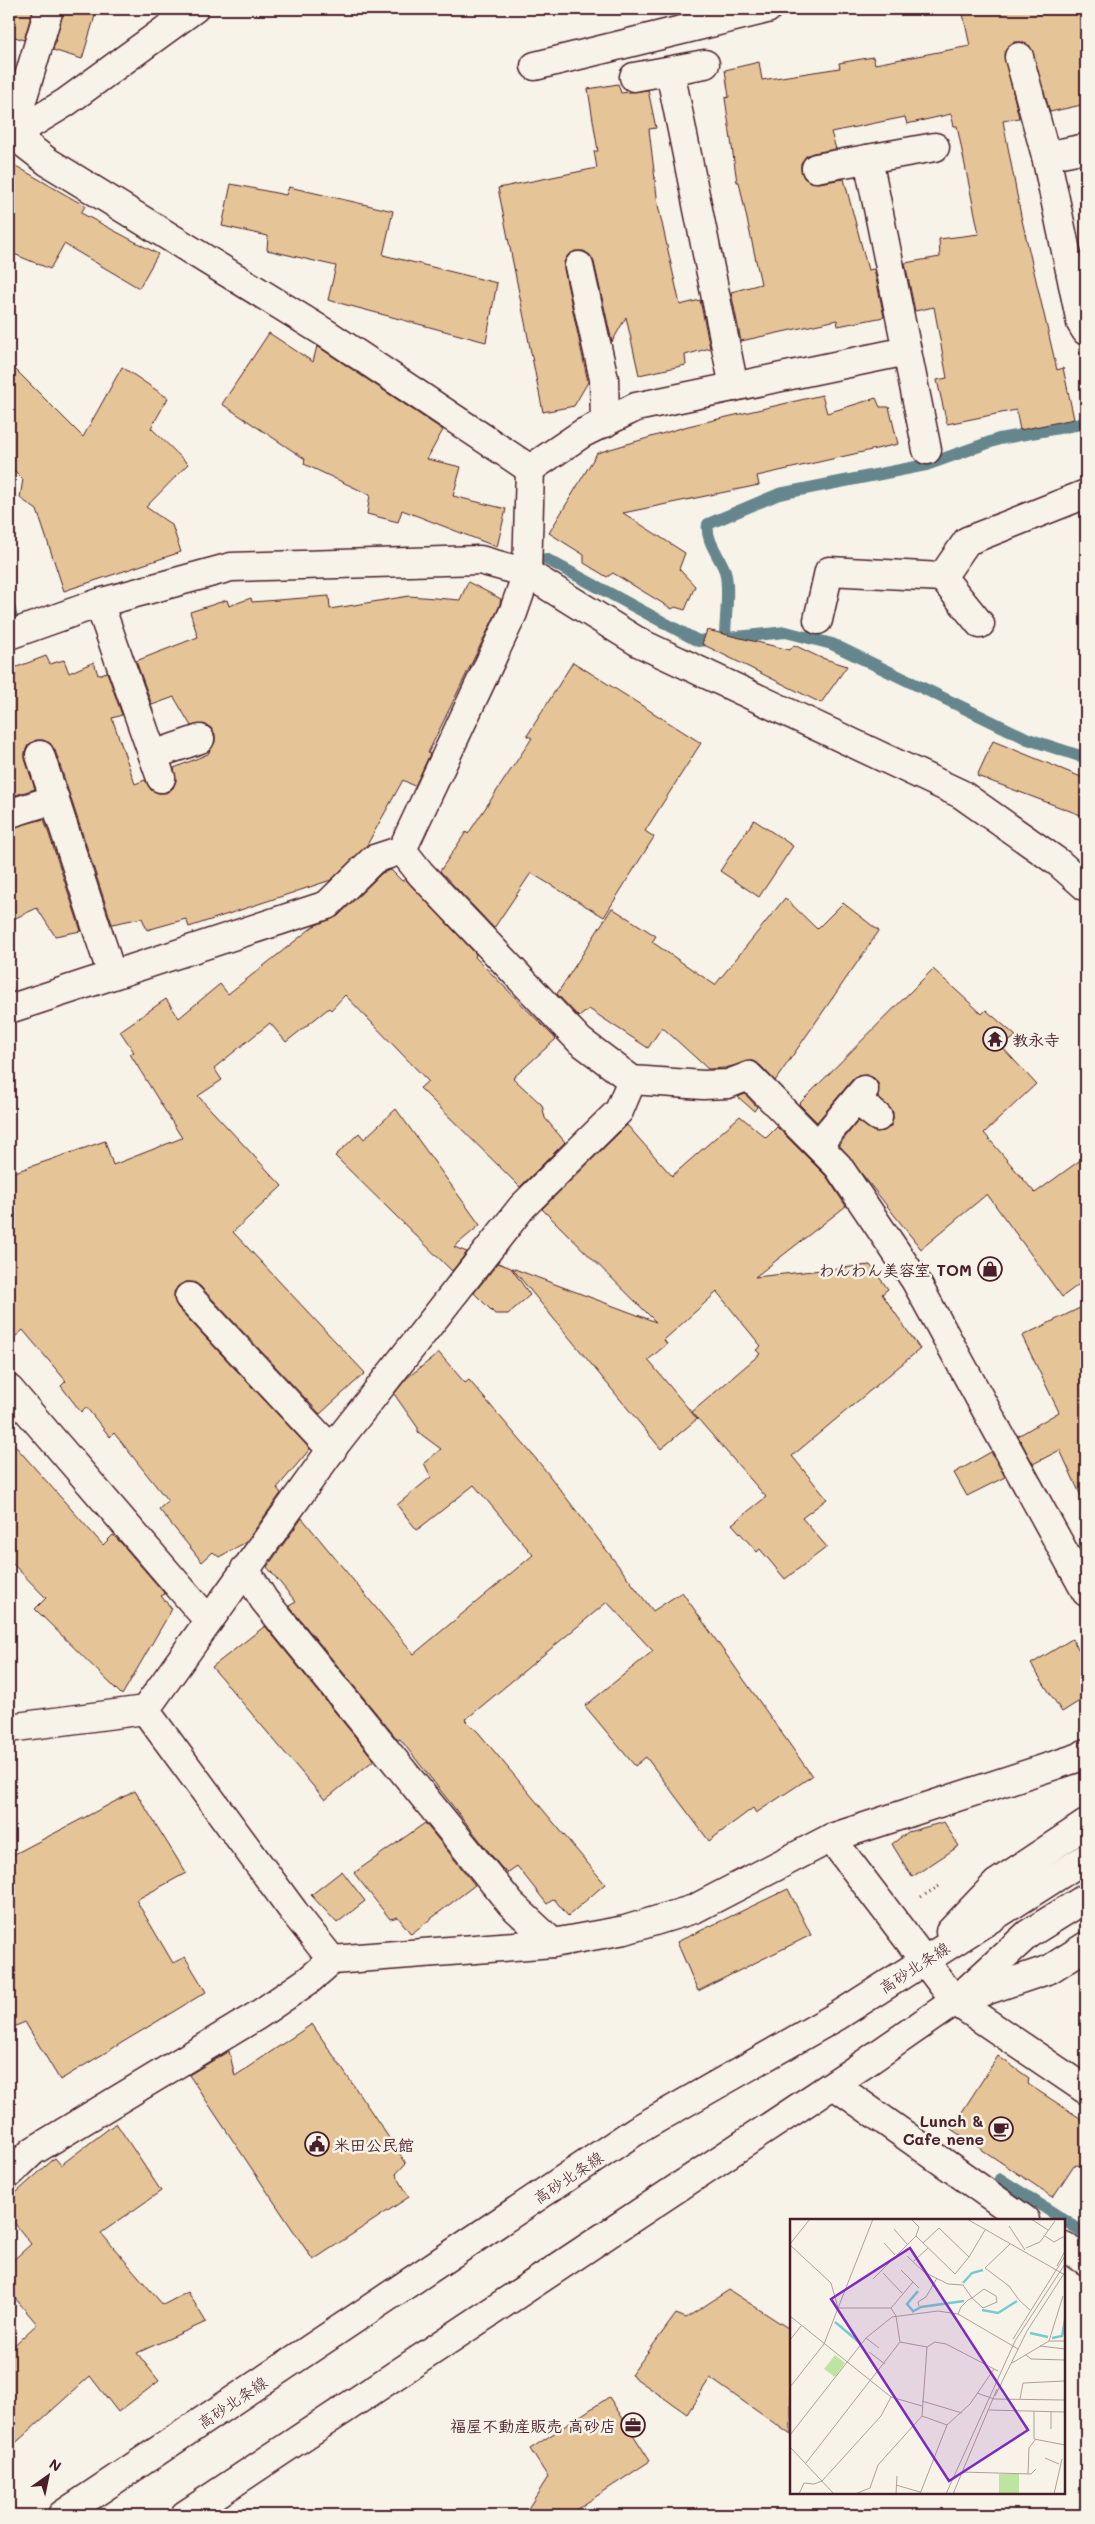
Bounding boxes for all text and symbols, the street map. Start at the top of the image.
temple icon: 教永寺 [982,1026,1008,1052]
place label: 教永寺 [1012,1029,1060,1050]
shop icon: わんわん美容室 TOM [977,1256,1003,1282]
place label: わんわん美容室 TOM [819,1259,972,1280]
street label: 高砂北条線 [875,1936,953,1998]
place label: Lunch & Cafe nene [903,2110,984,2149]
cafe icon: Lunch & Cafe nene [988,2116,1014,2142]
public building icon: 米田公民館 [304,2131,330,2157]
place label: 米田公民館 [334,2134,414,2155]
street label: 高砂北条線 [529,2146,607,2208]
inset map [790,2219,1065,2494]
street label: 高砂北条線 [193,2371,271,2433]
office icon: 福屋不動産販売 高砂店 [620,2412,646,2438]
place label: 福屋不動産販売 高砂店 [450,2415,616,2436]
north arrow [22,2452,72,2502]
text: N [46,2454,65,2476]

